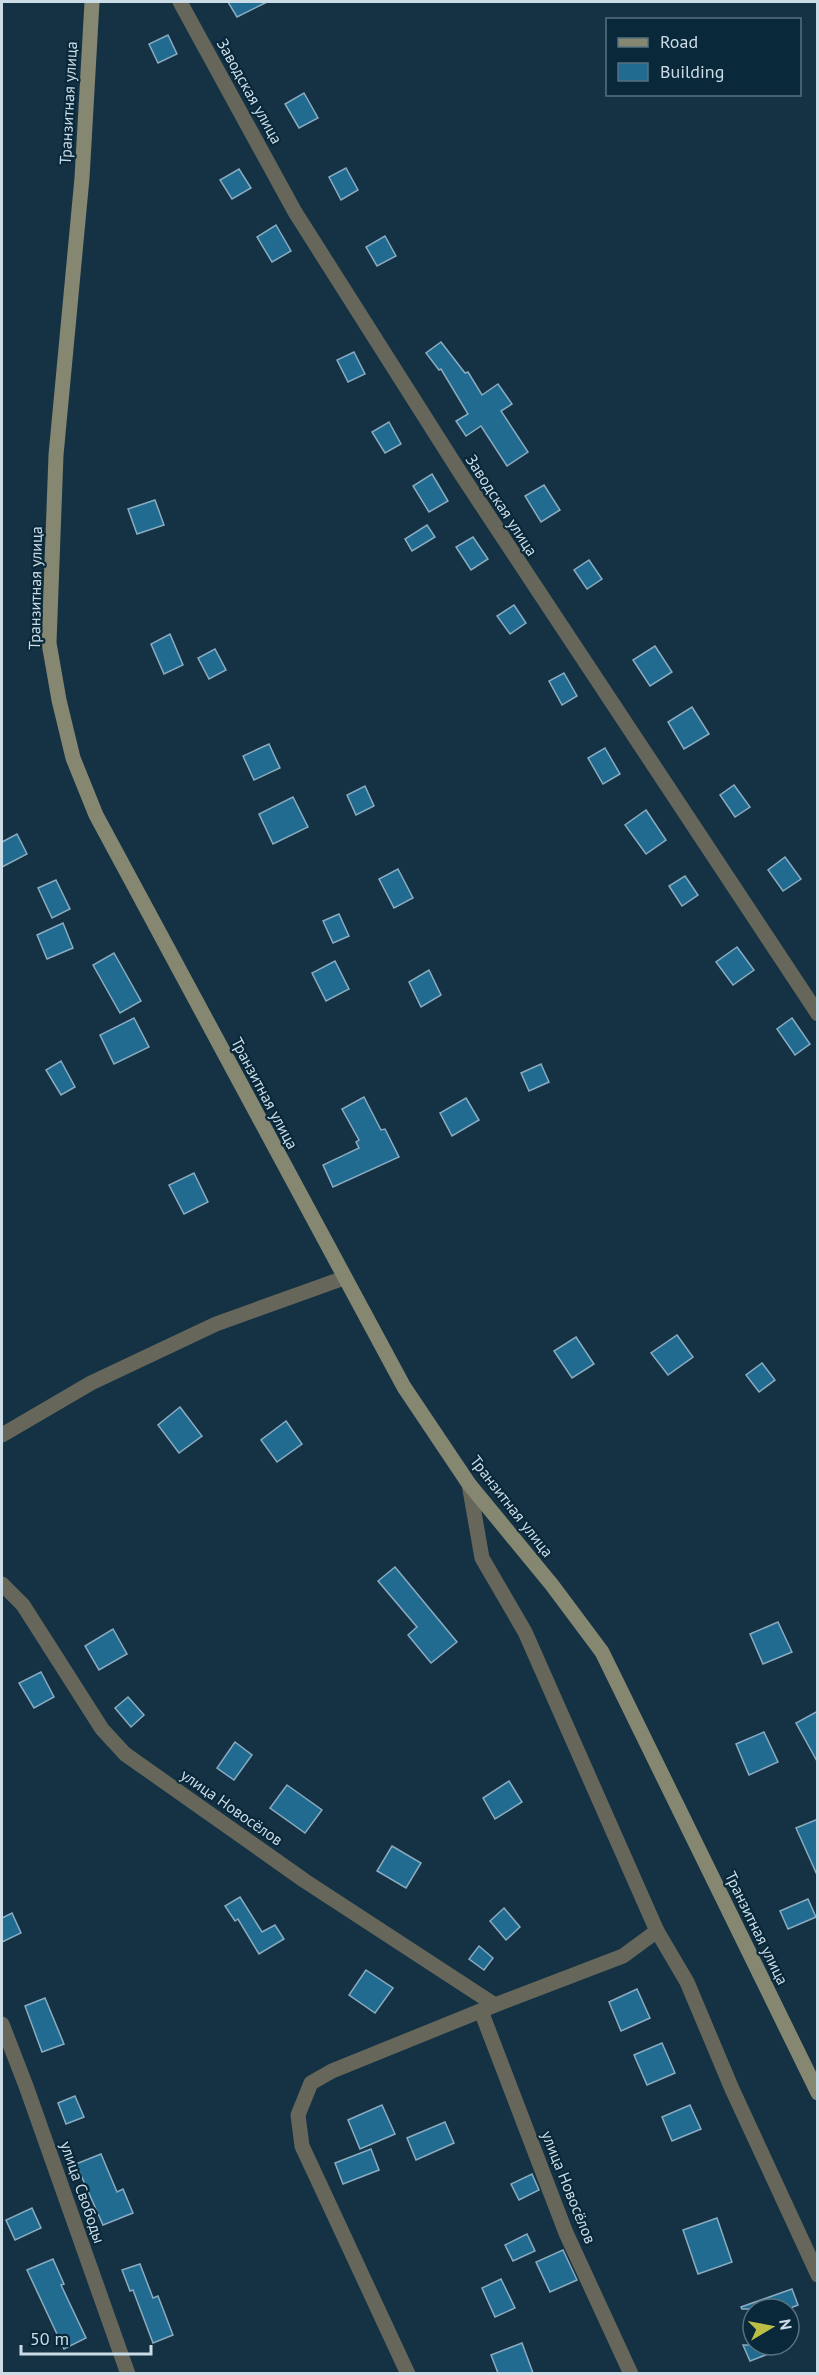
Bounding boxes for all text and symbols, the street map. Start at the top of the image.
legend [606,18,801,96]
text: Road [660,30,698,53]
street label: Заводская улица [213,35,287,147]
street label: Транзитная улица [55,41,81,165]
text: Building [660,60,724,83]
street label: Заводская улица [462,450,542,560]
street label: Транзитная улица [24,526,46,650]
street label: Транзитная улица [227,1034,303,1152]
street label: Транзитная улица [466,1451,558,1561]
street label: улица Новосёлов [177,1764,287,1850]
street label: Транзитная улица [721,1868,793,1988]
street label: улица Новосёлов [537,2128,601,2246]
street label: улица Свободы [56,2138,110,2246]
north arrow [741,2297,801,2357]
text: N [775,2317,797,2331]
scale bar [21,2318,152,2356]
text: 50 m [30,2327,69,2350]

